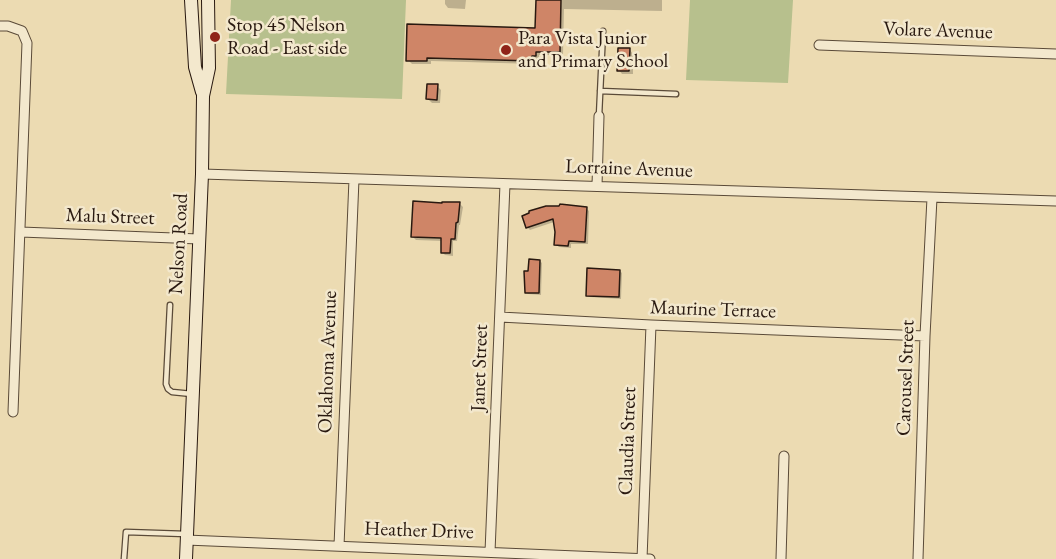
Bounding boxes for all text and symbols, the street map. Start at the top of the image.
place label: Stop 45 Nelson Road - East side [227,14,347,61]
street label: Volare Avenue [883,17,993,45]
place label: Para Vista Junior and Primary School [518,27,668,74]
marker: Stop 45 Nelson Road - East side [208,30,222,44]
marker: Para Vista Junior and Primary School [499,43,513,57]
street label: Lorraine Avenue [565,155,693,183]
street label: Nelson Road [164,193,194,295]
street label: Malu Street [65,203,155,231]
street label: Oklahoma Avenue [314,290,342,434]
street label: Maurine Terrace [650,296,776,324]
street label: Carousel Street [892,319,920,437]
street label: Janet Street [466,324,494,412]
street label: Claudia Street [614,386,642,496]
street label: Heather Drive [364,517,474,545]

